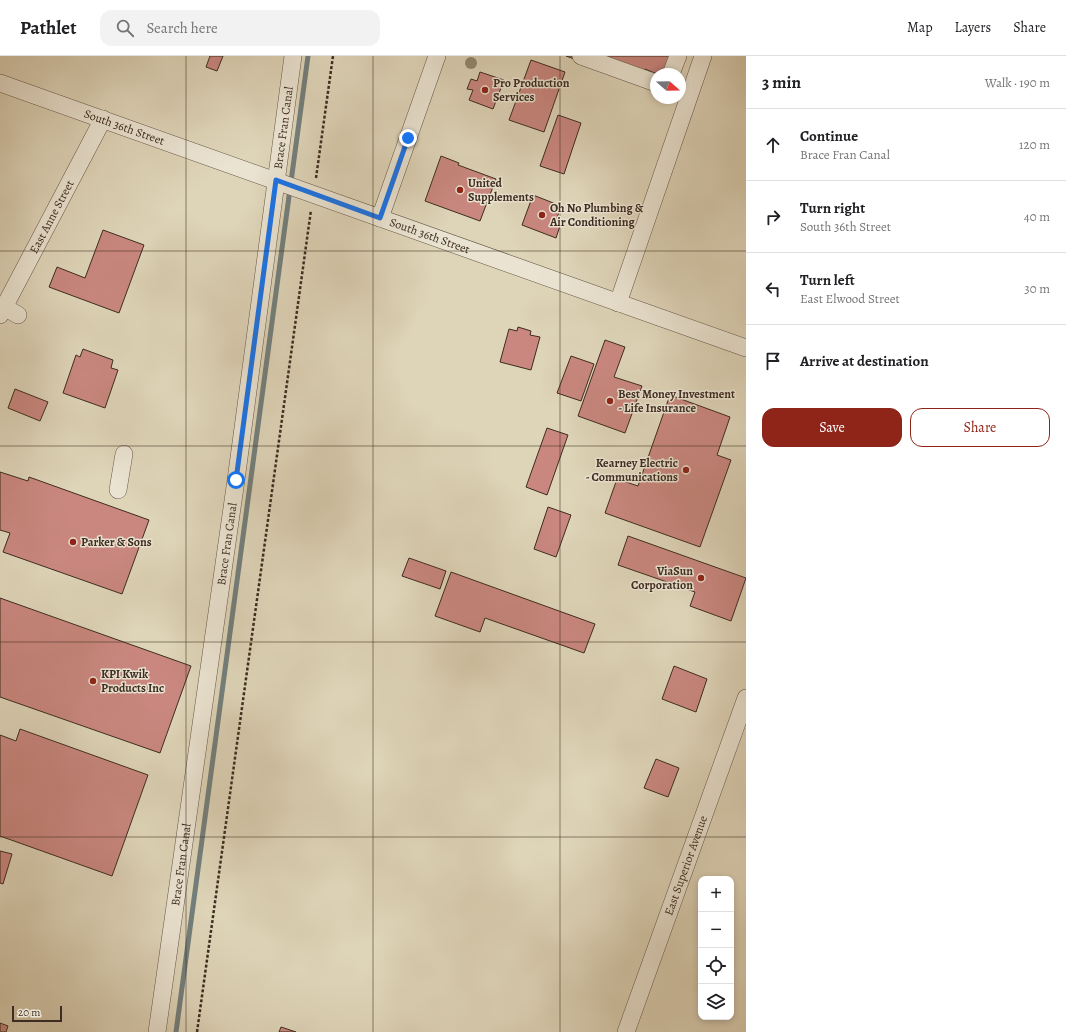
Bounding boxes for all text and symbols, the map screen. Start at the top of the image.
search box [100,10,380,46]
text: Pathlet [20,15,76,41]
icon: search [114,17,136,39]
text: Search here [146,18,218,38]
text: Map [907,18,933,37]
text: Layers [955,18,991,37]
text: Share [1013,18,1046,37]
north arrow [650,68,686,104]
text: 3 min [762,71,801,94]
text: Walk · 190 m [985,74,1050,91]
place label: Pro Production Services [493,75,570,105]
marker: Pro Production Services [480,85,490,95]
street label: Brace Fran Canal [270,86,297,170]
street label: South 36th Street [82,106,167,149]
text: Continue [800,126,858,146]
route end [399,129,417,147]
icon: ahead [762,134,784,156]
text: 120 m [1019,136,1050,153]
text: Brace Fran Canal [800,146,890,163]
place label: United Supplements [468,175,534,205]
street label: East Anne Street [26,177,78,256]
marker: United Supplements [455,185,465,195]
text: Turn right [800,198,865,218]
place label: Oh No Plumbing & Air Conditioning [549,200,644,230]
icon: right [762,206,784,228]
text: 40 m [1024,208,1050,225]
marker: Oh No Plumbing & Air Conditioning [537,210,547,220]
street label: South 36th Street [387,214,472,257]
text: South 36th Street [800,218,891,235]
text: Turn left [800,270,855,290]
icon: left [762,278,784,300]
text: 30 m [1024,280,1050,297]
text: East Elwood Street [800,290,900,307]
icon: arrive [762,350,784,372]
text: Arrive at destination [800,351,929,371]
place label: Best Money Investment - Life Insurance [618,386,735,416]
marker: Best Money Investment - Life Insurance [605,396,615,406]
button: Save [762,408,902,447]
button: Share [910,408,1050,447]
place label: Kearney Electric - Communications [585,455,678,485]
marker: Kearney Electric - Communications [681,465,691,475]
route start [227,471,245,489]
street label: Brace Fran Canal [213,502,241,586]
place label: Parker & Sons [81,534,152,550]
marker: Parker & Sons [68,537,78,547]
place label: ViaSun Corporation [631,563,693,593]
marker: ViaSun Corporation [696,573,706,583]
place label: KPI Kwik Products Inc [101,666,164,696]
marker: KPI Kwik Products Inc [88,676,98,686]
street label: East Superior Avenue [661,813,711,918]
street label: Brace Fran Canal [167,822,195,907]
map controls [698,876,734,1020]
button: + [698,876,734,912]
button: − [698,912,734,948]
button: locate [698,948,734,984]
button: layers [698,984,734,1020]
scale bar [12,1004,62,1023]
text: 20 m [18,1005,40,1020]

